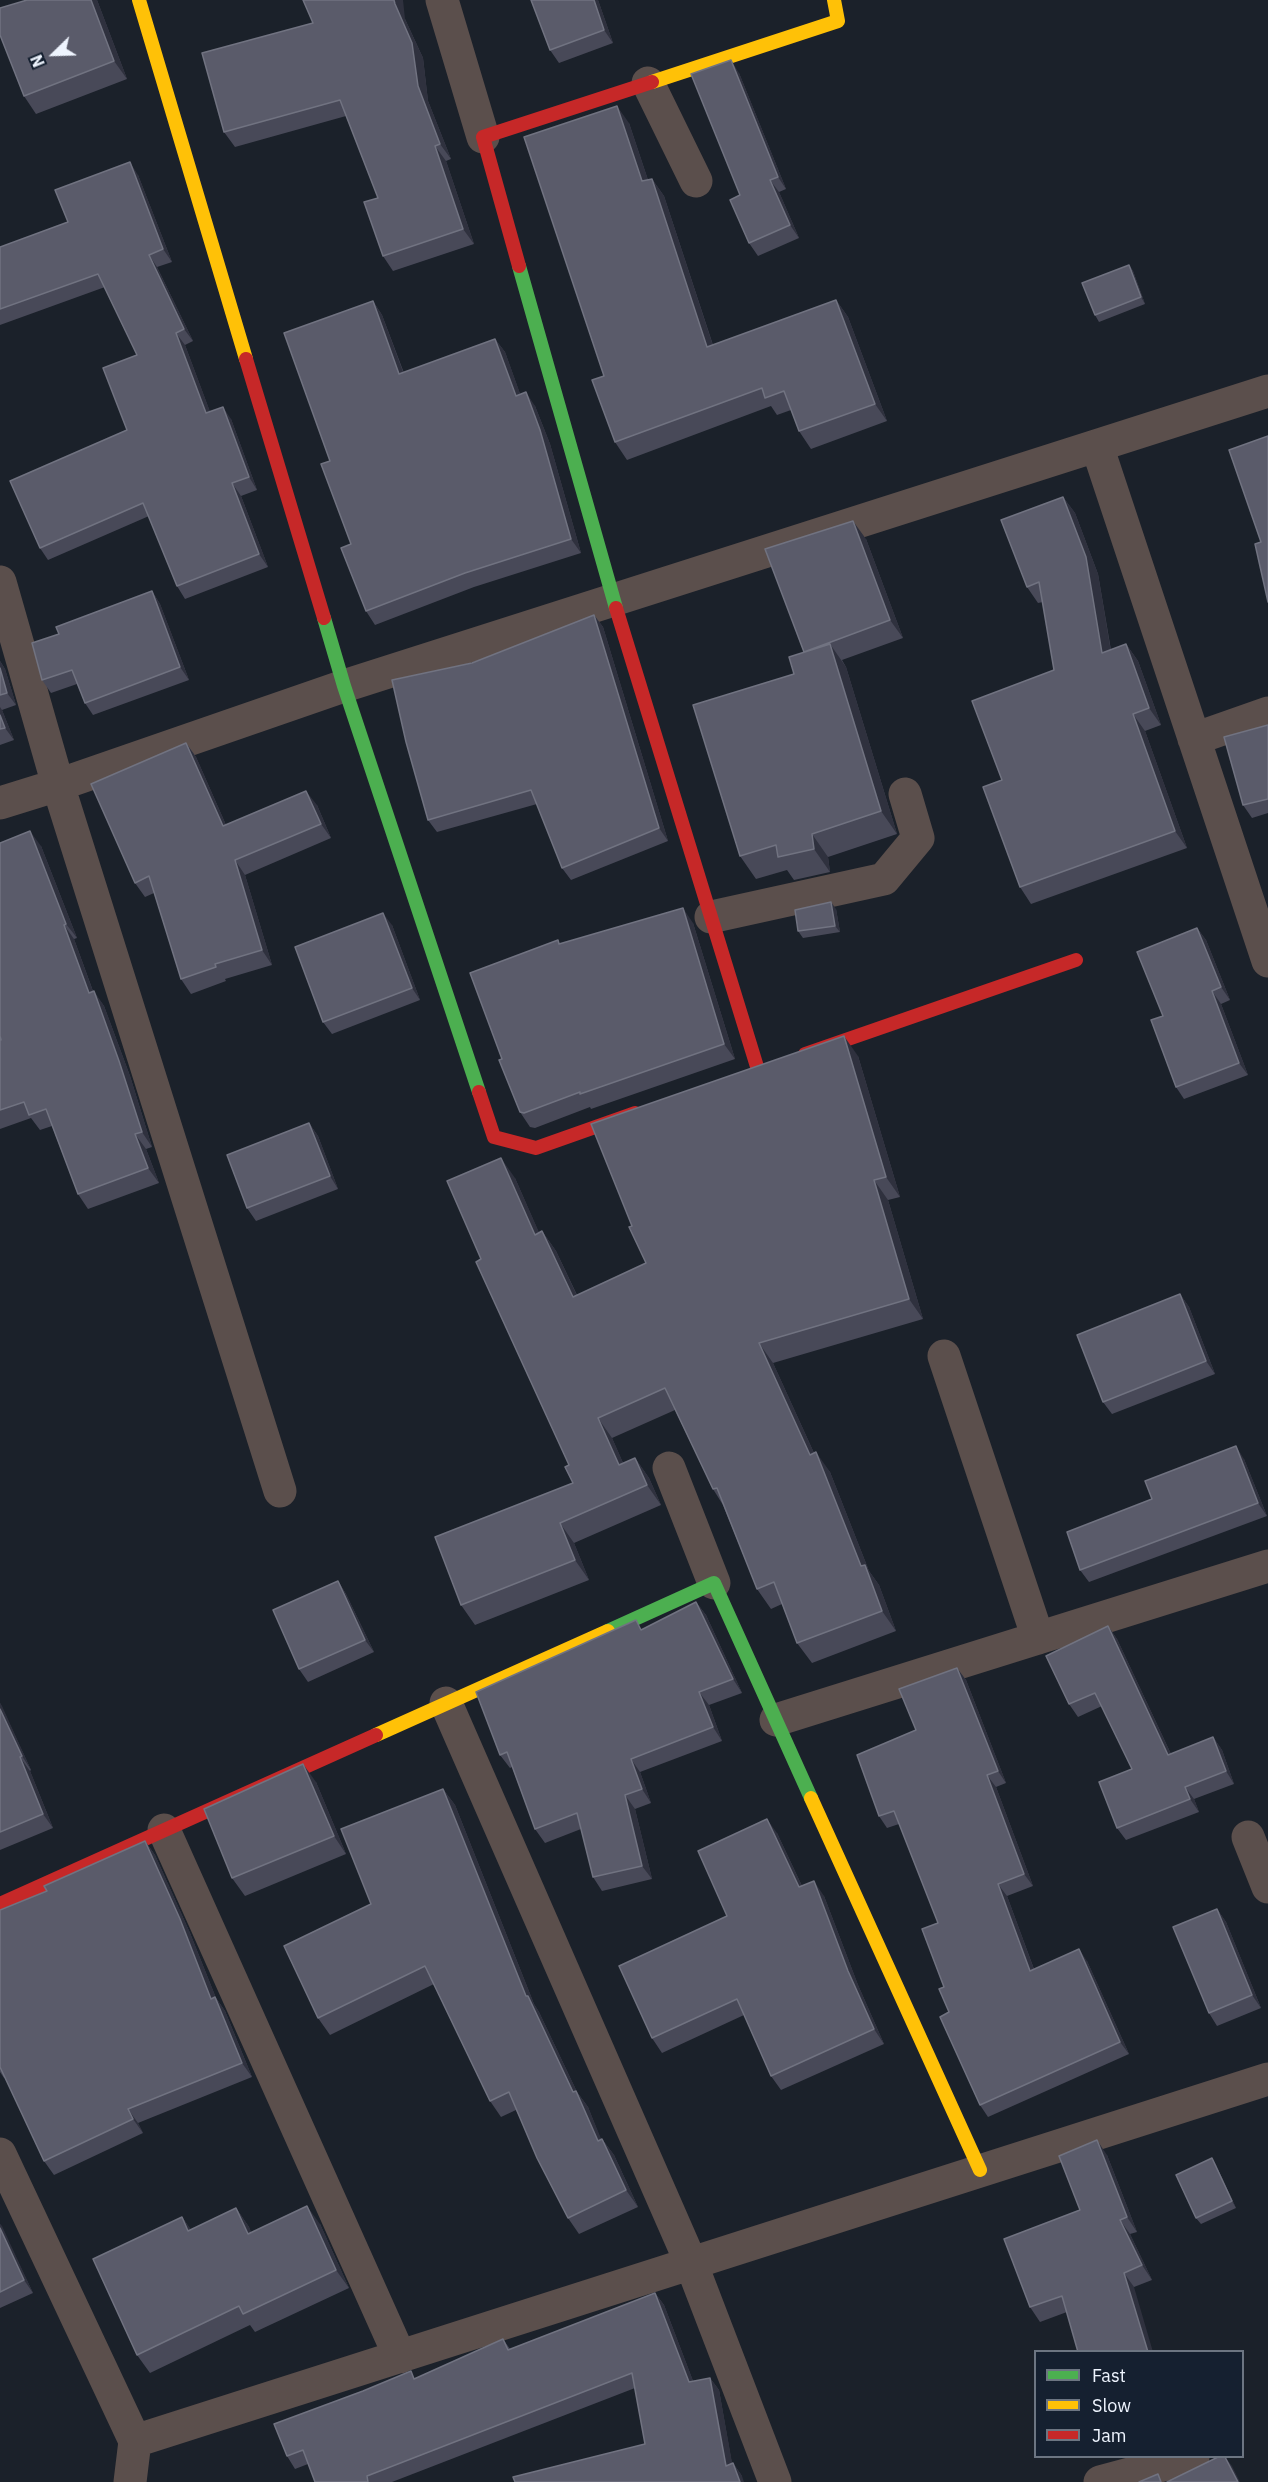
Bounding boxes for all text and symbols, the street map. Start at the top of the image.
north arrow [24,24,84,84]
text: N [26,52,49,70]
legend [1034,2350,1244,2458]
text: Fast [1092,2364,1126,2387]
text: Slow [1092,2394,1131,2417]
text: Jam [1092,2424,1127,2447]

